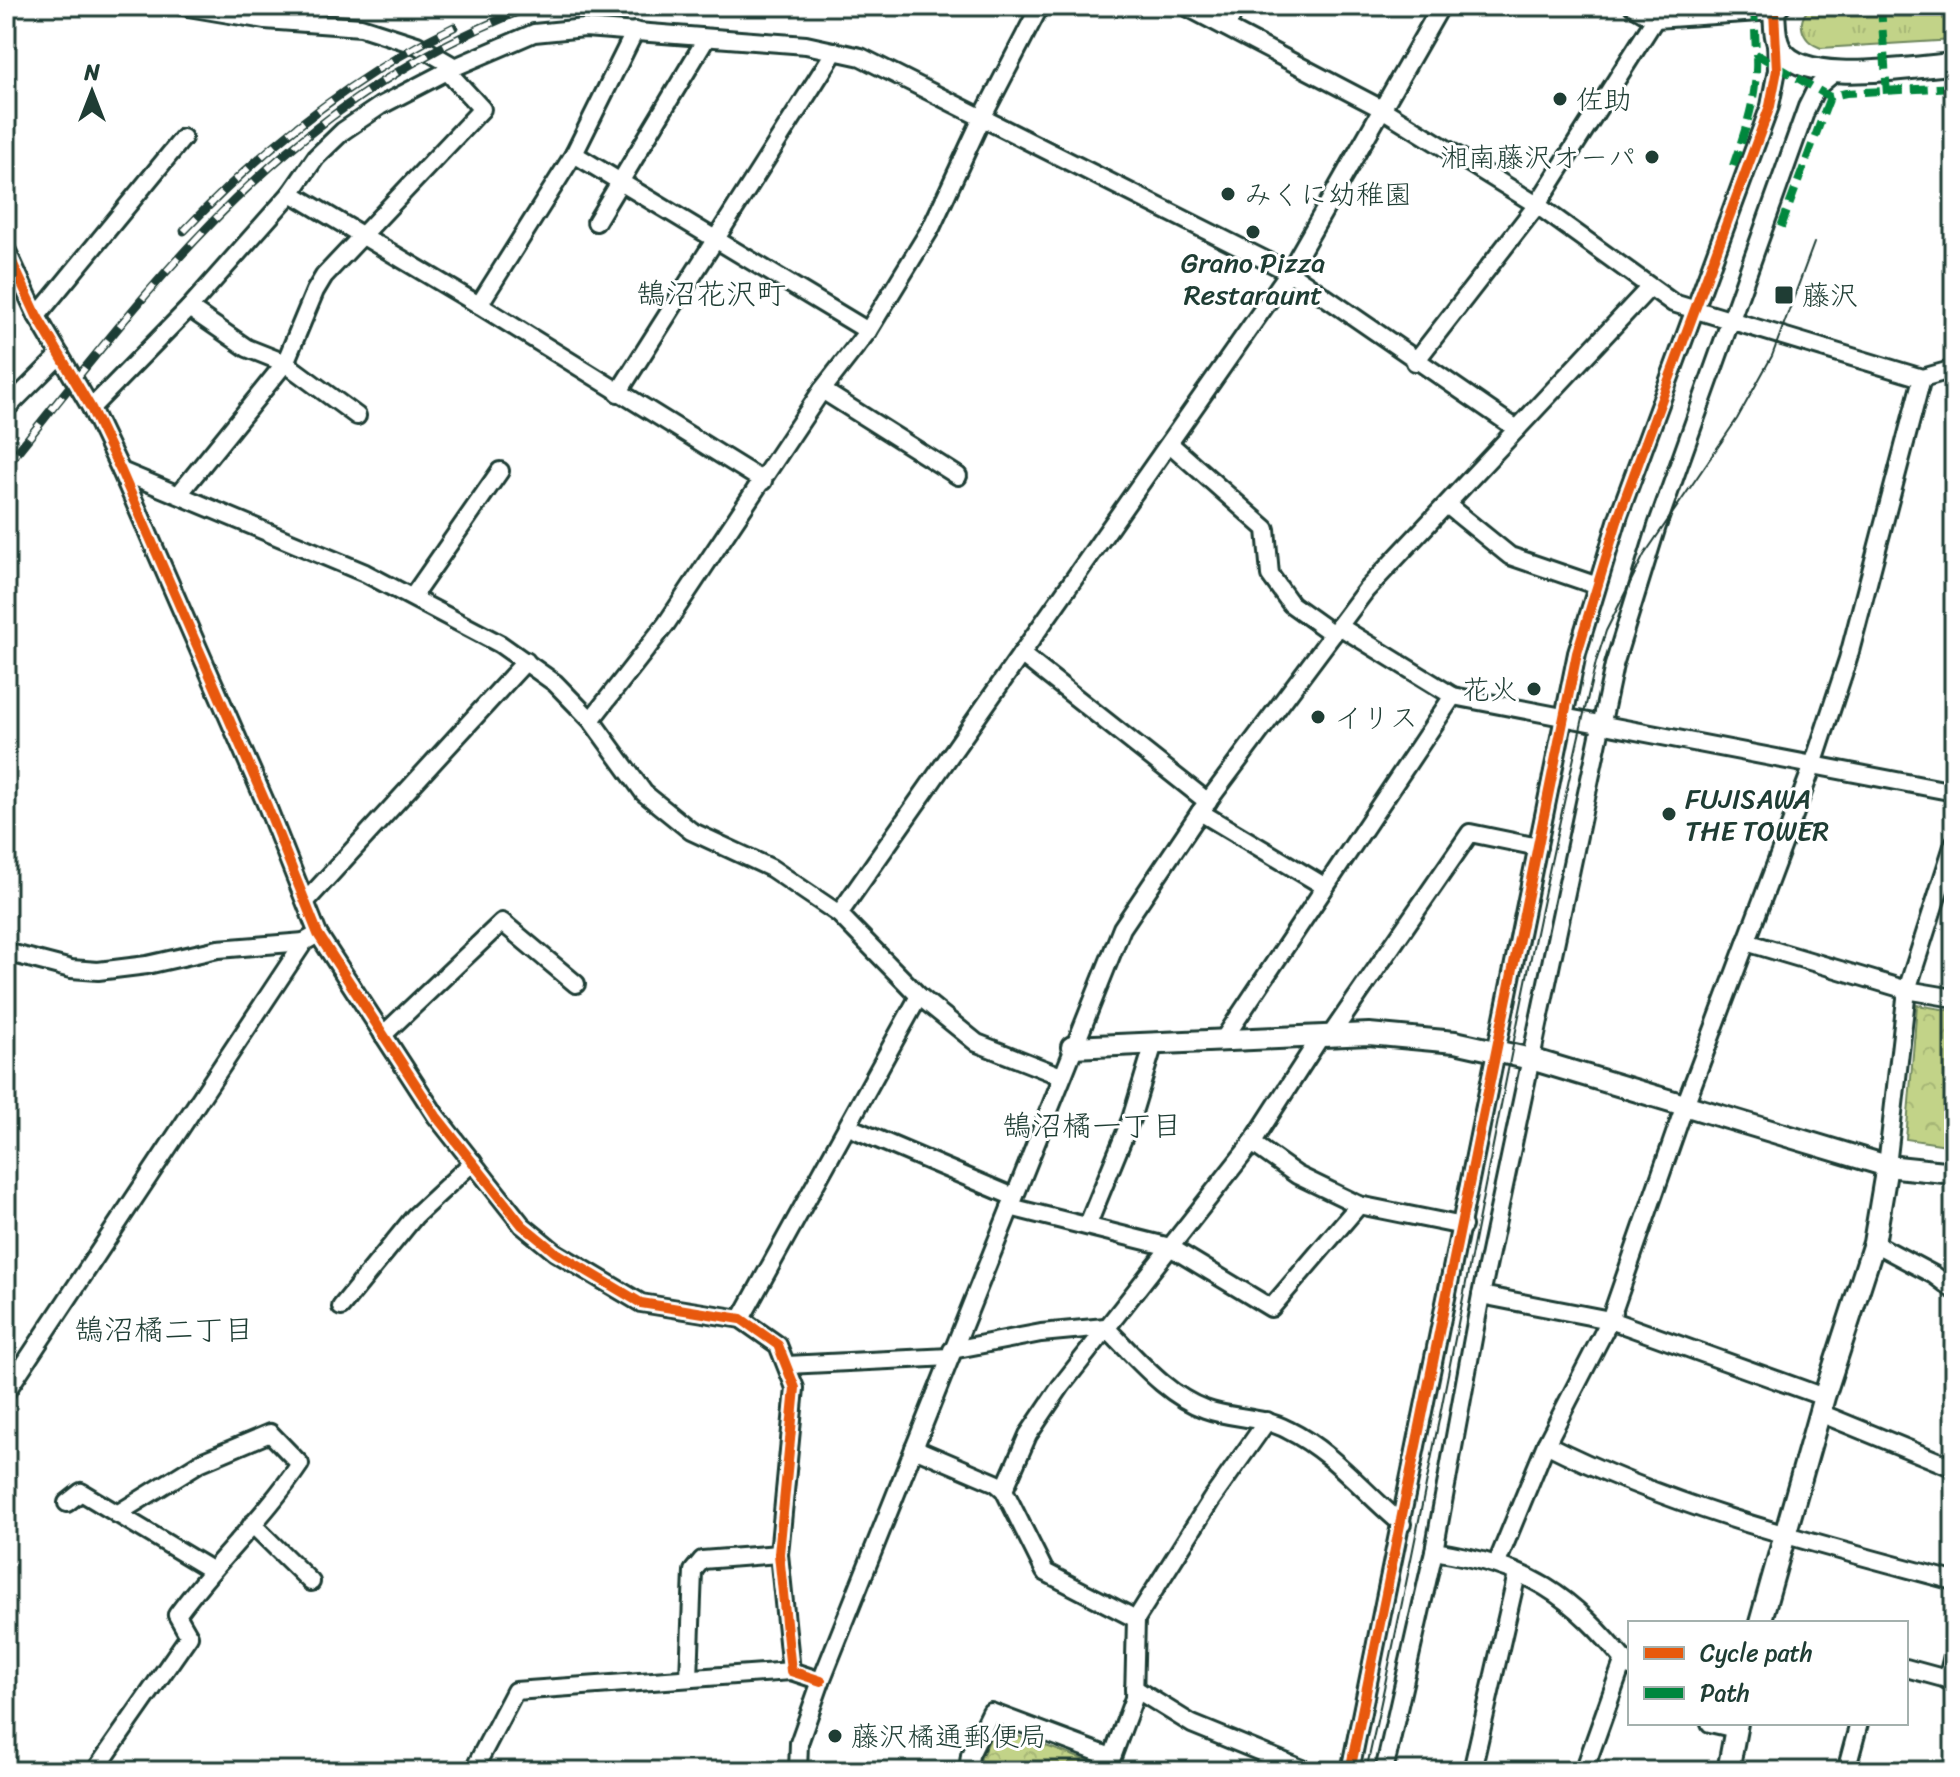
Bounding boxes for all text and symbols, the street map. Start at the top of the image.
north arrow [52,52,132,132]
text: N [83,53,100,92]
place label: 佐助 [1576,75,1632,124]
marker: 佐助 [1551,90,1569,108]
place label: 湘南藤沢オーパ [1440,133,1636,182]
marker: 湘南藤沢オーパ [1643,148,1661,166]
place label: みくに幼稚園 [1244,170,1412,219]
marker: みくに幼稚園 [1219,185,1237,203]
marker: Grano Pizza Restaraunt [1244,223,1262,241]
place label: Grano Pizza Restaraunt [1181,238,1325,319]
district label: 鵠沼花沢町 [636,267,786,321]
place label: 藤沢 [1802,271,1858,320]
marker: 藤沢 [1773,284,1795,306]
place label: 花火 [1462,665,1518,714]
marker: 花火 [1525,680,1543,698]
place label: イリス [1334,693,1418,742]
marker: イリス [1309,708,1327,726]
place label: FUJISAWA THE TOWER [1685,774,1829,855]
marker: FUJISAWA THE TOWER [1660,805,1678,823]
district label: 鵠沼橘一丁目 [1002,1099,1182,1153]
district label: 鵠沼橘二丁目 [74,1303,254,1357]
legend [1628,1621,1908,1725]
text: Cycle path [1700,1632,1813,1674]
text: Path [1700,1672,1750,1714]
place label: 藤沢橘通郵便局 [851,1712,1047,1761]
marker: 藤沢橘通郵便局 [826,1727,844,1745]

